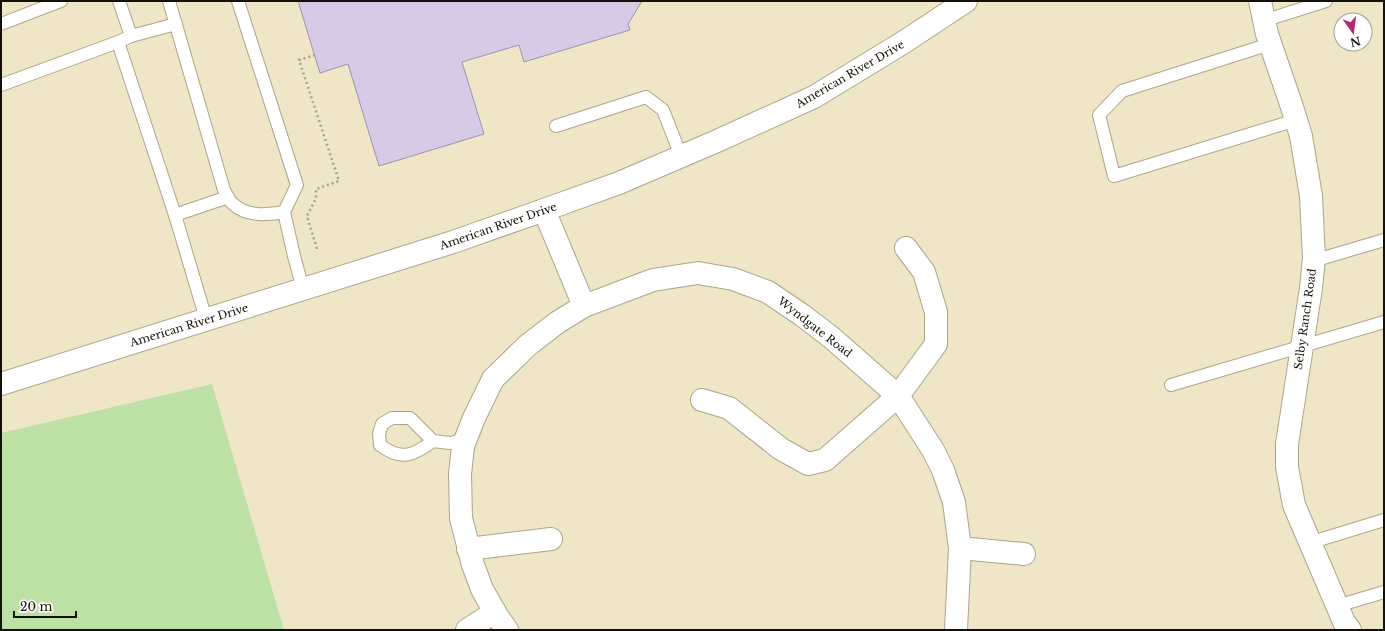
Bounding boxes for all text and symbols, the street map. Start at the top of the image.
north arrow [1333,12,1373,52]
text: N [1348,34,1362,50]
street label: American River Drive [792,37,907,111]
street label: American River Drive [437,199,558,253]
street label: Selby Ranch Road [1291,267,1319,371]
street label: Wyndgate Road [774,293,855,361]
street label: American River Drive [127,300,250,350]
scale bar [14,593,76,619]
text: 20 m [20,599,52,614]

